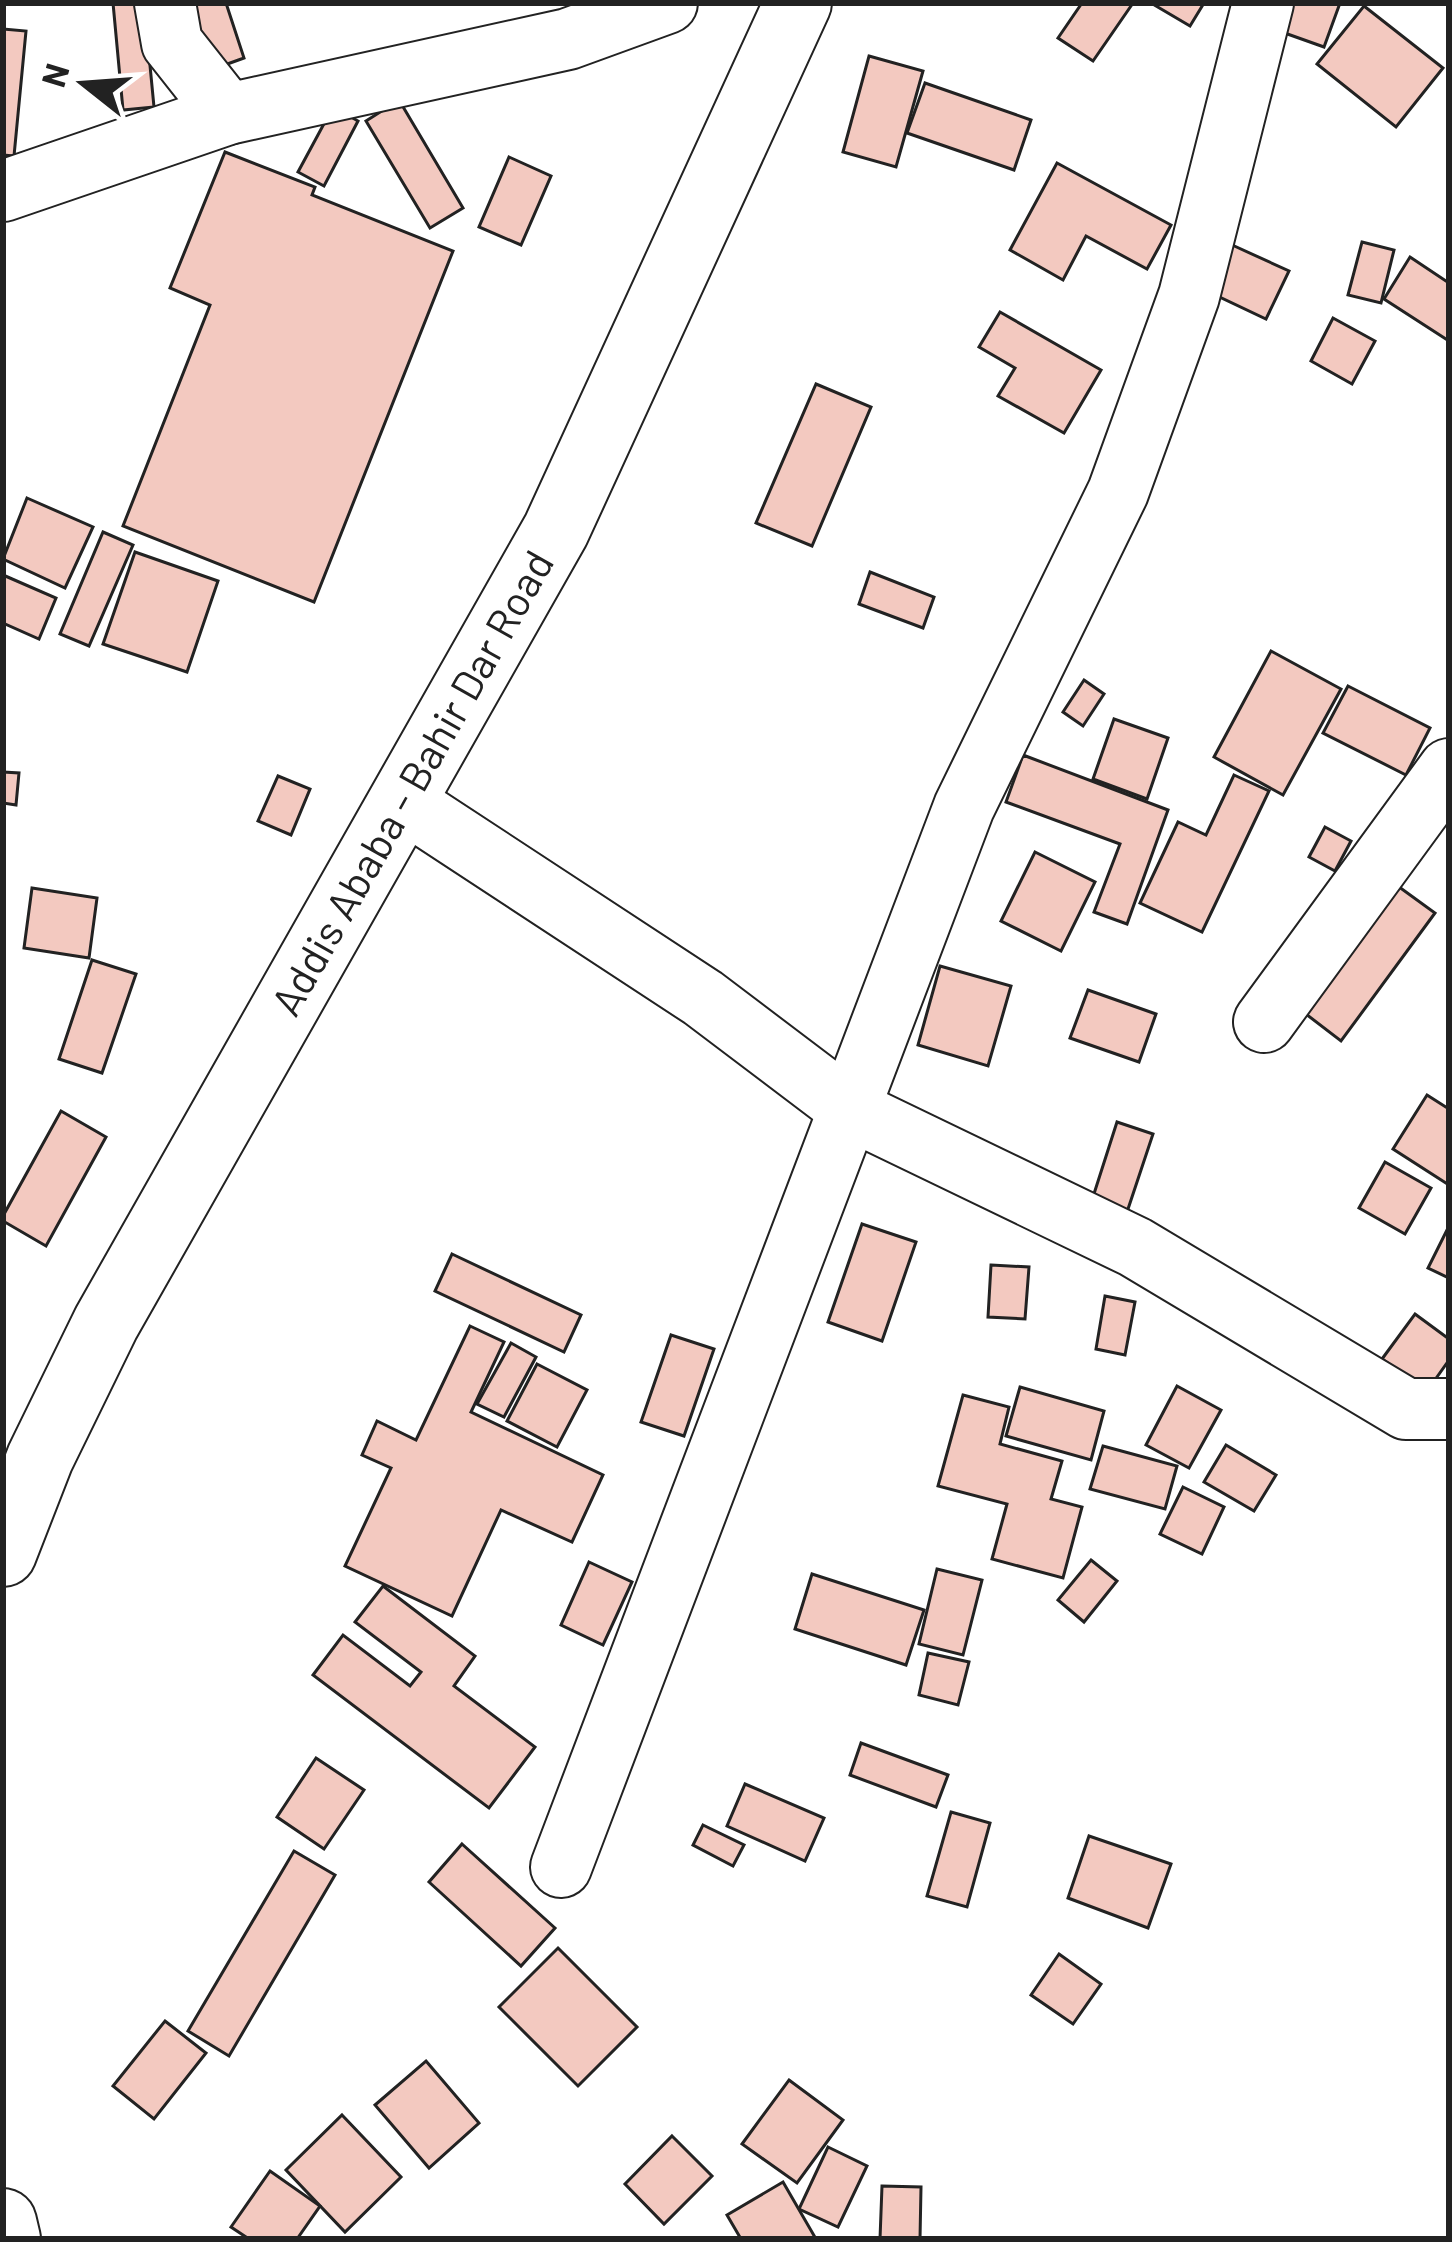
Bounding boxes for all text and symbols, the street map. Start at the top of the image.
north arrow [24,24,144,144]
text: N [32,59,77,91]
street label: Addis Ababa - Bahir Dar Road [259,541,562,1023]

